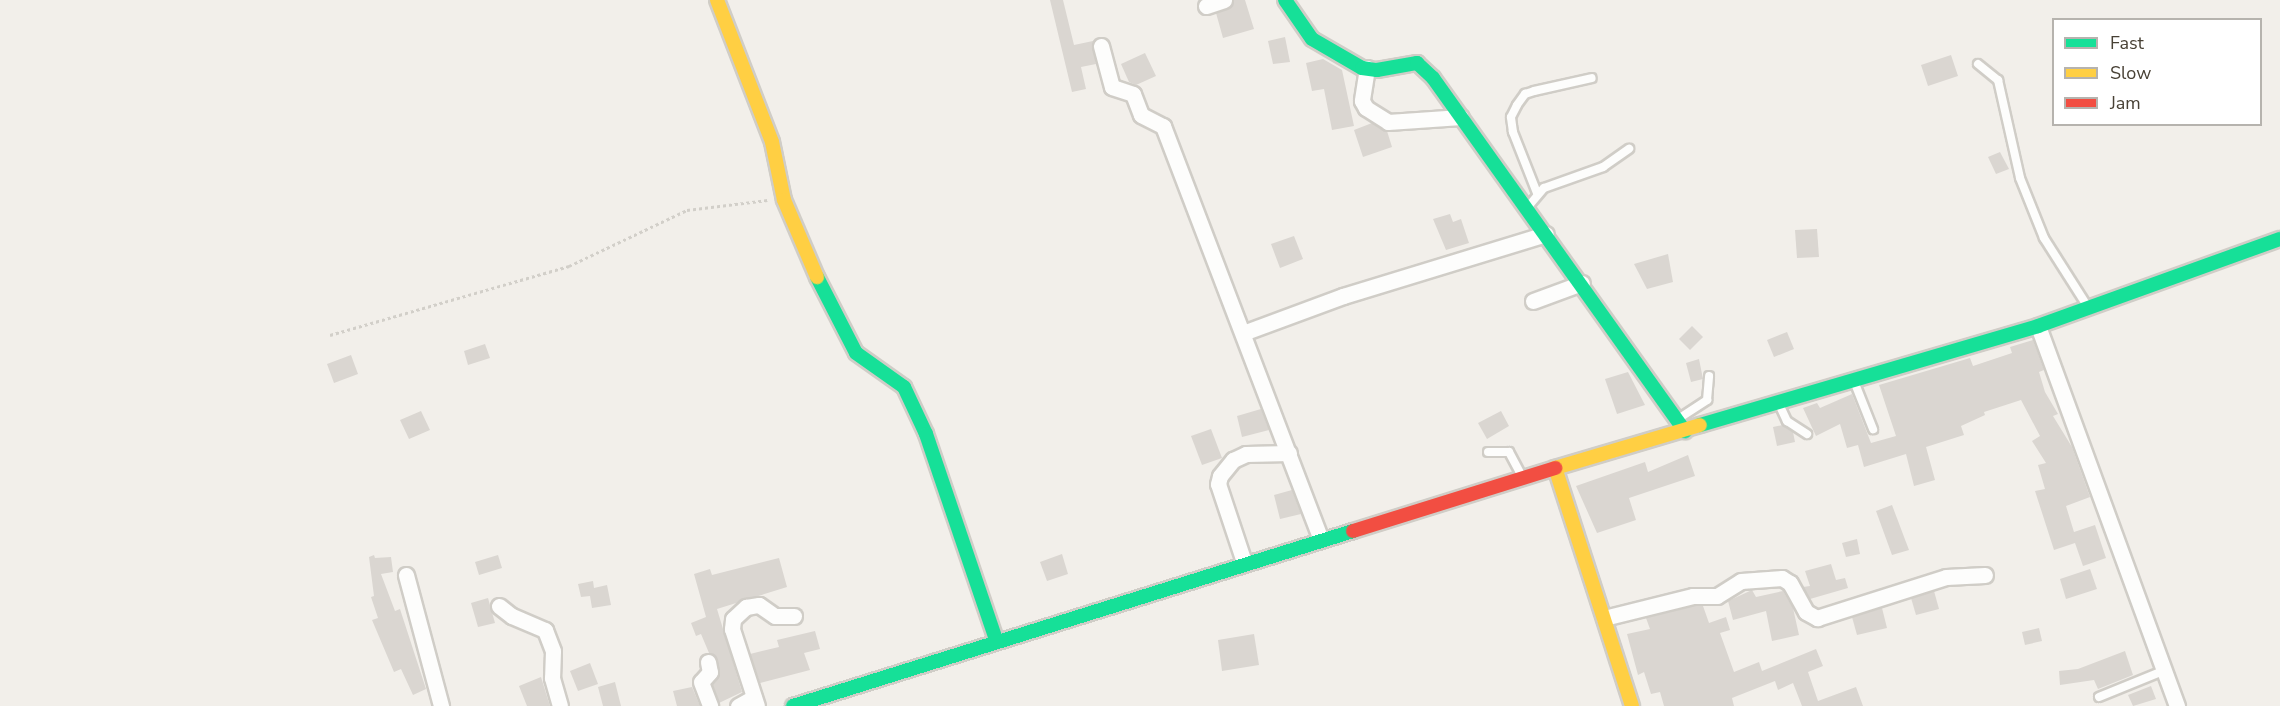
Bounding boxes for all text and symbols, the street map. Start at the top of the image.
legend [2052,18,2262,126]
text: Fast [2110,31,2144,55]
text: Slow [2110,61,2151,85]
text: Jam [2110,91,2141,115]

